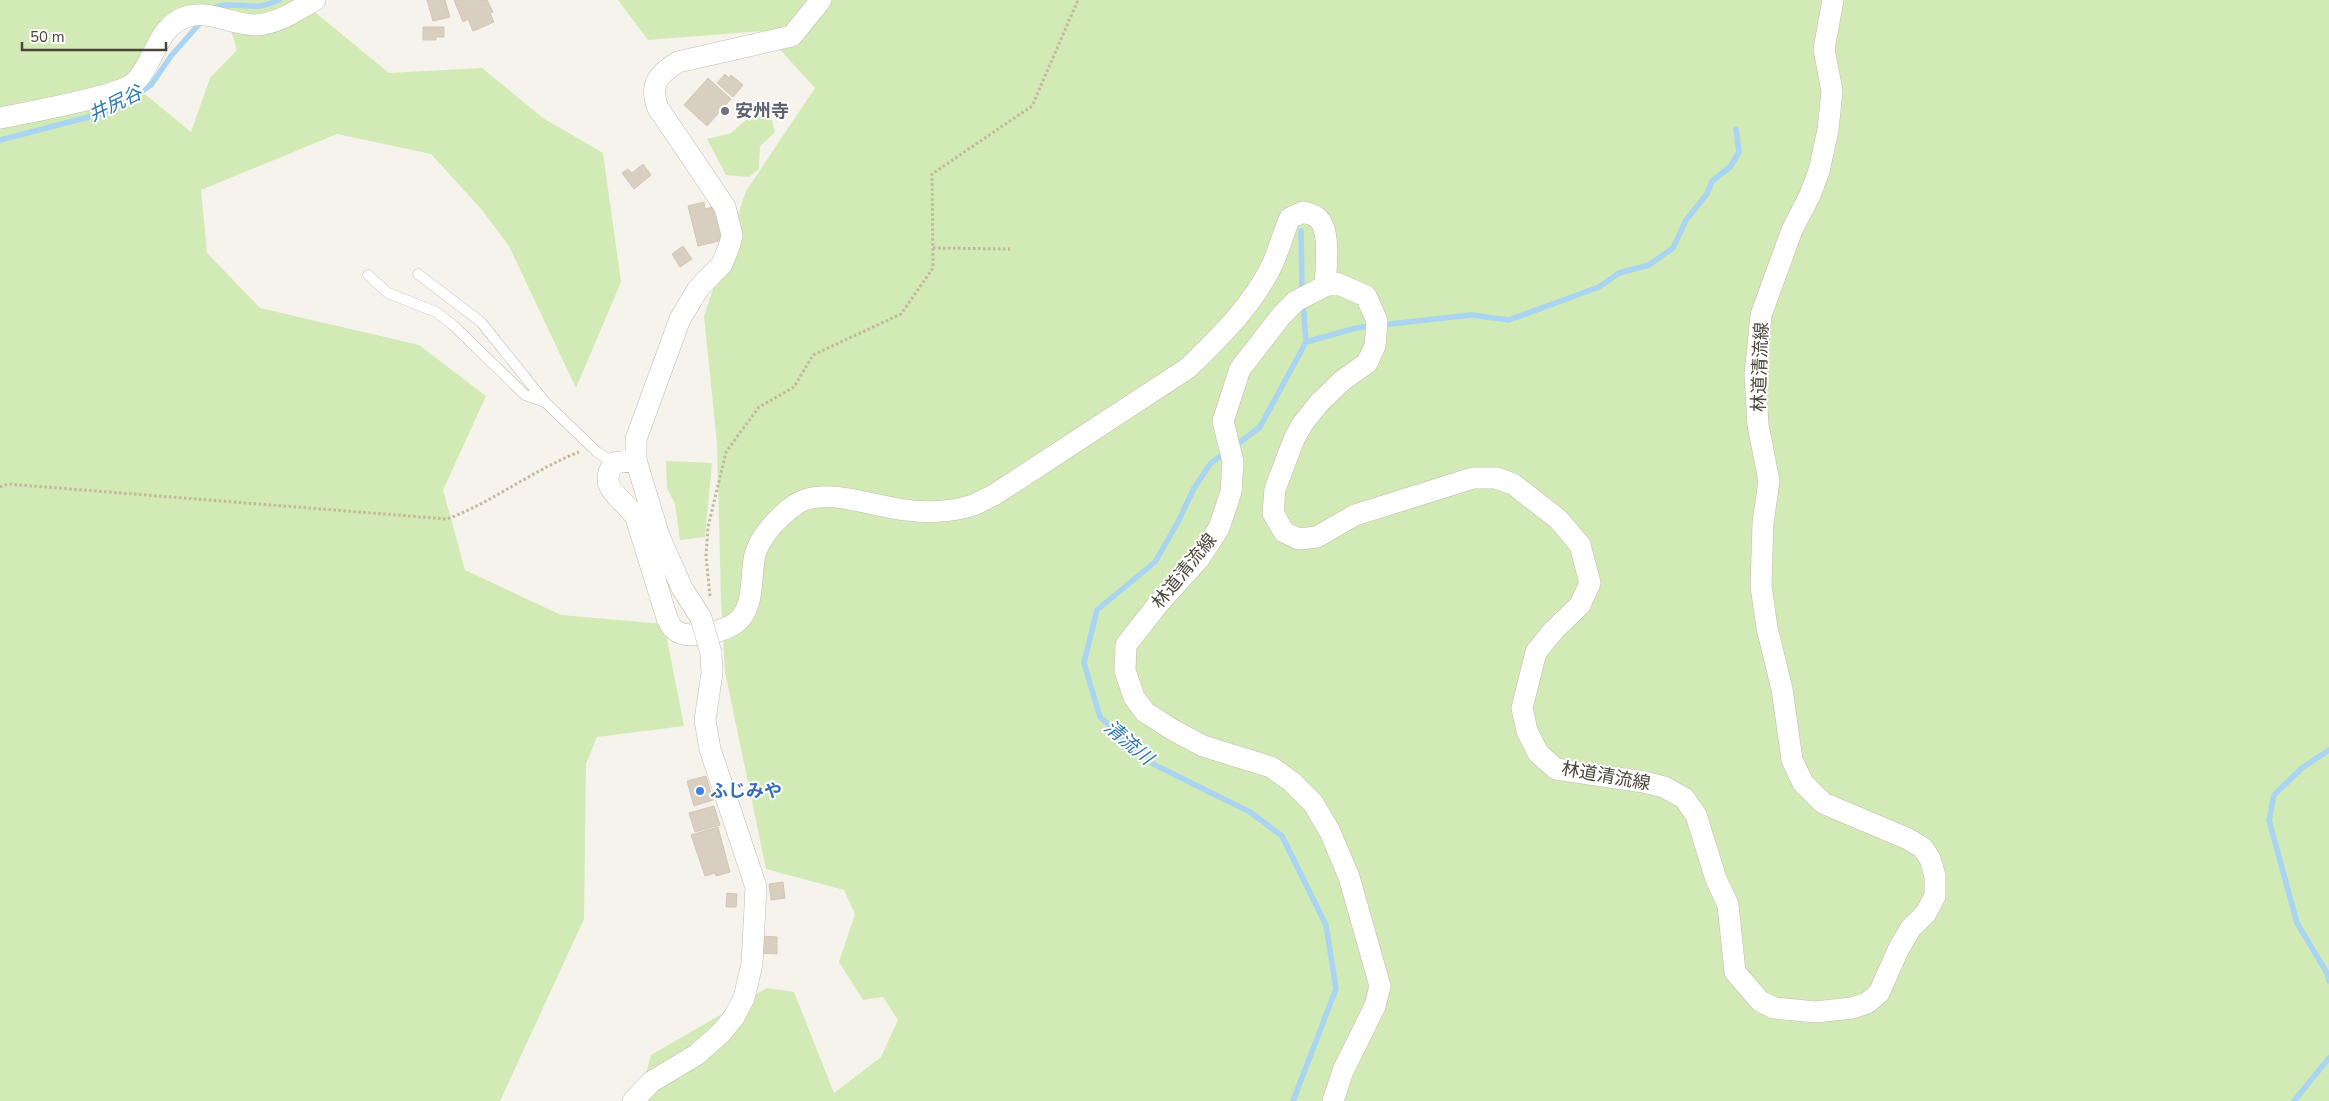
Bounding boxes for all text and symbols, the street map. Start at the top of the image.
scale bar [22,20,166,52]
text: 50 m [30,27,65,47]
water label: 井尻谷 [84,79,149,128]
place label: 安州寺 [735,99,789,123]
marker: 安州寺 [719,105,731,117]
street label: 林道清流線 [1746,322,1774,412]
street label: 林道清流線 [1146,528,1222,614]
water label: 清流川 [1098,714,1160,772]
street label: 林道清流線 [1560,756,1652,796]
place label: ふじみや [710,779,782,803]
marker: ふじみや [694,785,706,797]

